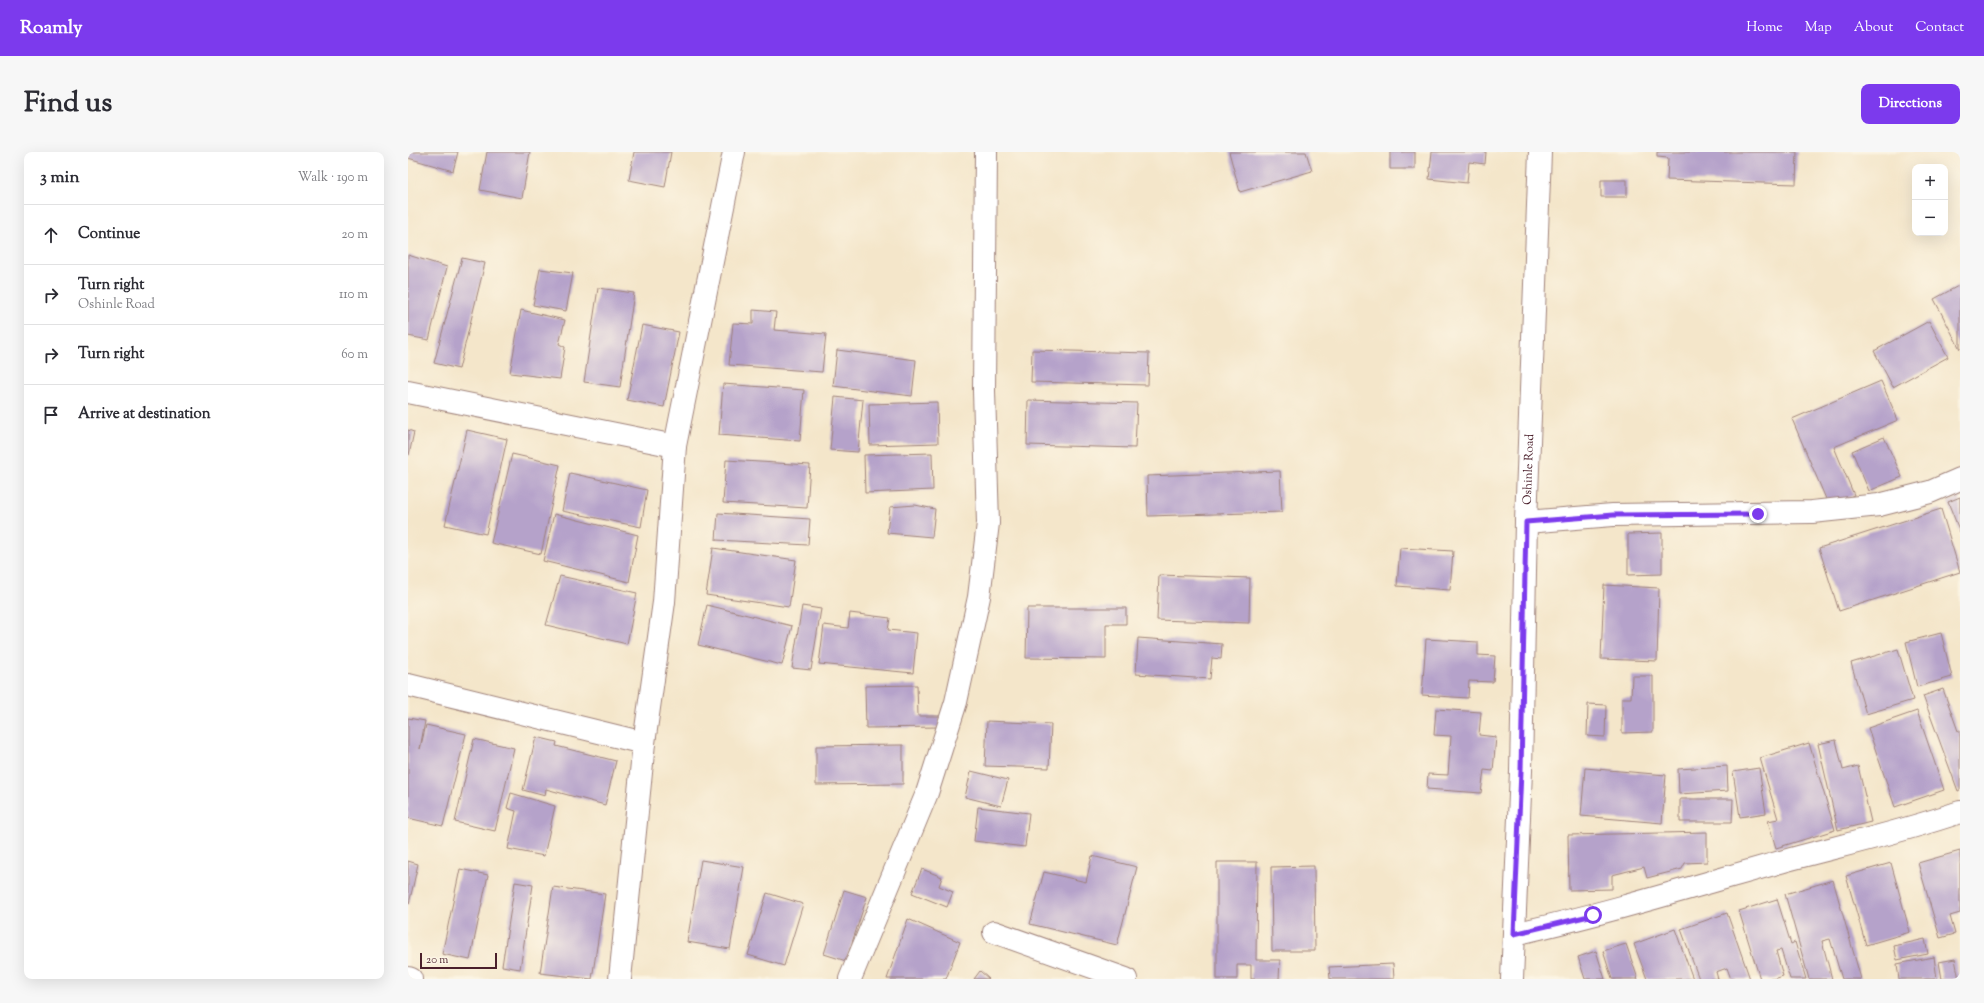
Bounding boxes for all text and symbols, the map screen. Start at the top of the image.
text: Roamly [20,15,83,42]
text: Home [1746,18,1783,38]
text: Map [1805,18,1832,38]
text: About [1854,18,1893,38]
text: Contact [1915,18,1964,38]
text: Find us [24,84,112,124]
button: Directions [1861,84,1960,124]
map controls [1912,164,1948,236]
button: + [1912,164,1948,200]
text: 3 min [40,166,79,190]
text: Walk · 190 m [298,169,368,187]
button: − [1912,200,1948,236]
icon: ahead [40,224,62,246]
text: Continue [78,224,140,245]
text: 20 m [342,226,368,244]
text: Turn right [78,275,144,296]
icon: right [40,284,62,306]
text: 110 m [339,286,368,304]
text: Oshinle Road [78,296,155,314]
icon: right [40,344,62,366]
text: Turn right [78,344,144,365]
text: 60 m [341,346,368,364]
icon: arrive [40,404,62,426]
text: Arrive at destination [78,404,211,425]
street label: Oshinle Road [1519,433,1539,505]
route end [1749,505,1767,523]
route start [1584,906,1602,924]
scale bar [420,951,497,970]
text: 20 m [426,952,448,968]

